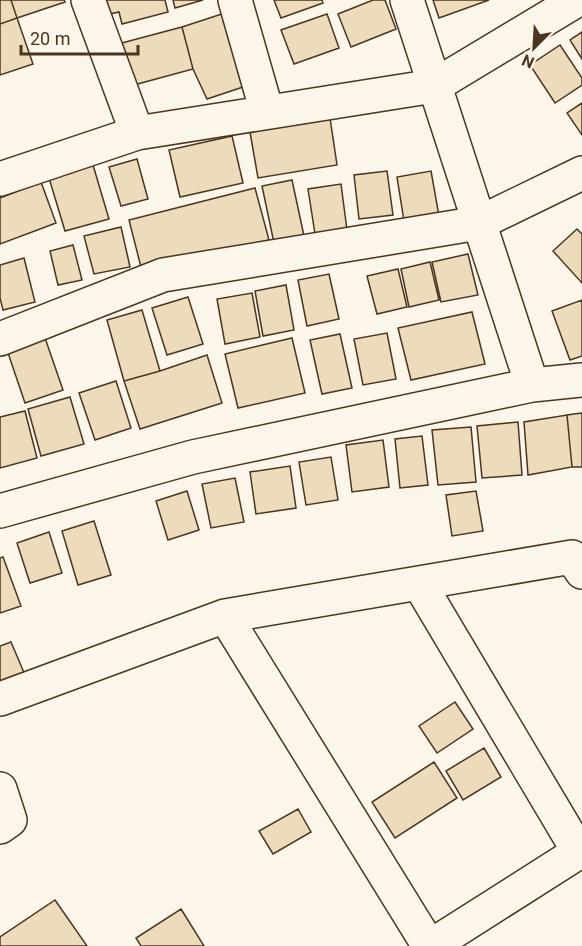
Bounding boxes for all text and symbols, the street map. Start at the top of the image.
scale bar [21,18,138,56]
north arrow [504,18,564,78]
text: 20 m [30,28,70,49]
text: N [519,50,537,72]

